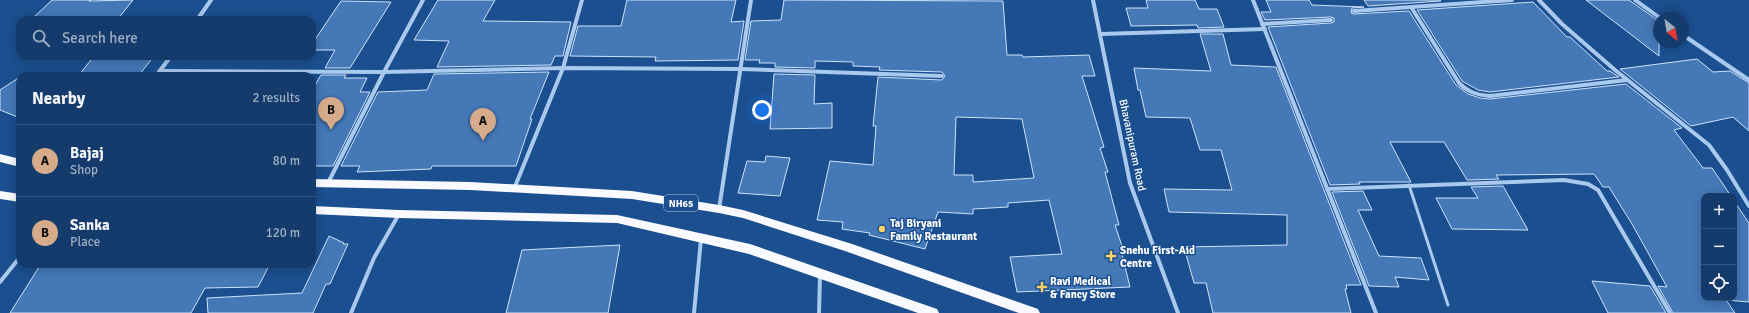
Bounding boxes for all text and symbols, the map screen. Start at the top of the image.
north arrow [1653,12,1689,48]
search box [16,16,316,60]
icon: search [30,27,52,49]
text: Search here [62,29,138,47]
text: Nearby [32,88,85,109]
text: 2 results [252,90,300,106]
pin: B [318,97,344,130]
street label: Bhavanipuram Road [1116,98,1149,192]
your location [752,100,772,120]
pin: A [470,108,496,141]
text: Bajaj [70,144,104,162]
text: A [41,153,49,169]
text: 80 m [273,153,300,169]
text: Shop [70,162,98,178]
map controls [1701,193,1737,301]
button: + [1701,193,1737,229]
road number: NH65 [664,195,698,211]
text: Sanka [70,216,110,234]
place label: Taj Biryani Family Restaurant [890,217,977,243]
marker: Taj Biryani Family Restaurant [877,224,887,234]
text: B [41,225,49,241]
text: 120 m [266,225,300,241]
button: − [1701,229,1737,265]
text: Place [70,234,100,250]
place label: Snehu First-Aid Centre [1120,244,1195,270]
marker: Snehu First-Aid Centre [1105,250,1117,262]
button: locate [1701,265,1737,301]
place label: Ravi Medical & Fancy Store [1050,275,1116,301]
marker: Ravi Medical & Fancy Store [1037,282,1047,292]

